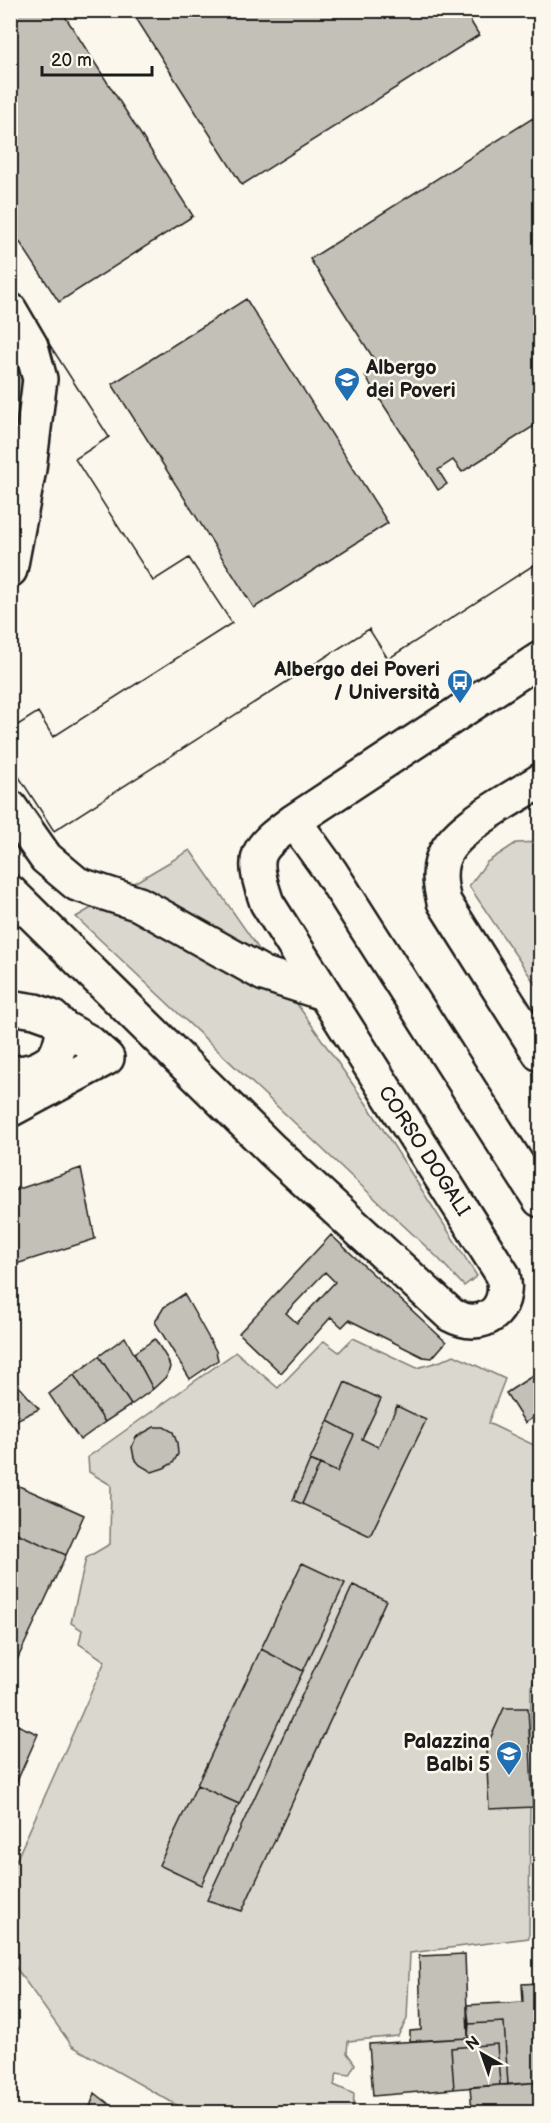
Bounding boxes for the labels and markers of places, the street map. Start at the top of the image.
place label: Albergo dei Poveri [365,356,456,403]
school or university icon: Albergo dei Poveri [332,365,362,403]
place label: Albergo dei Poveri / Università [273,658,440,705]
bus stop icon: Albergo dei Poveri / Università [445,667,475,705]
place label: Palazzina Balbi 5 [403,1730,490,1777]
school or university icon: Palazzina Balbi 5 [494,1739,524,1777]

